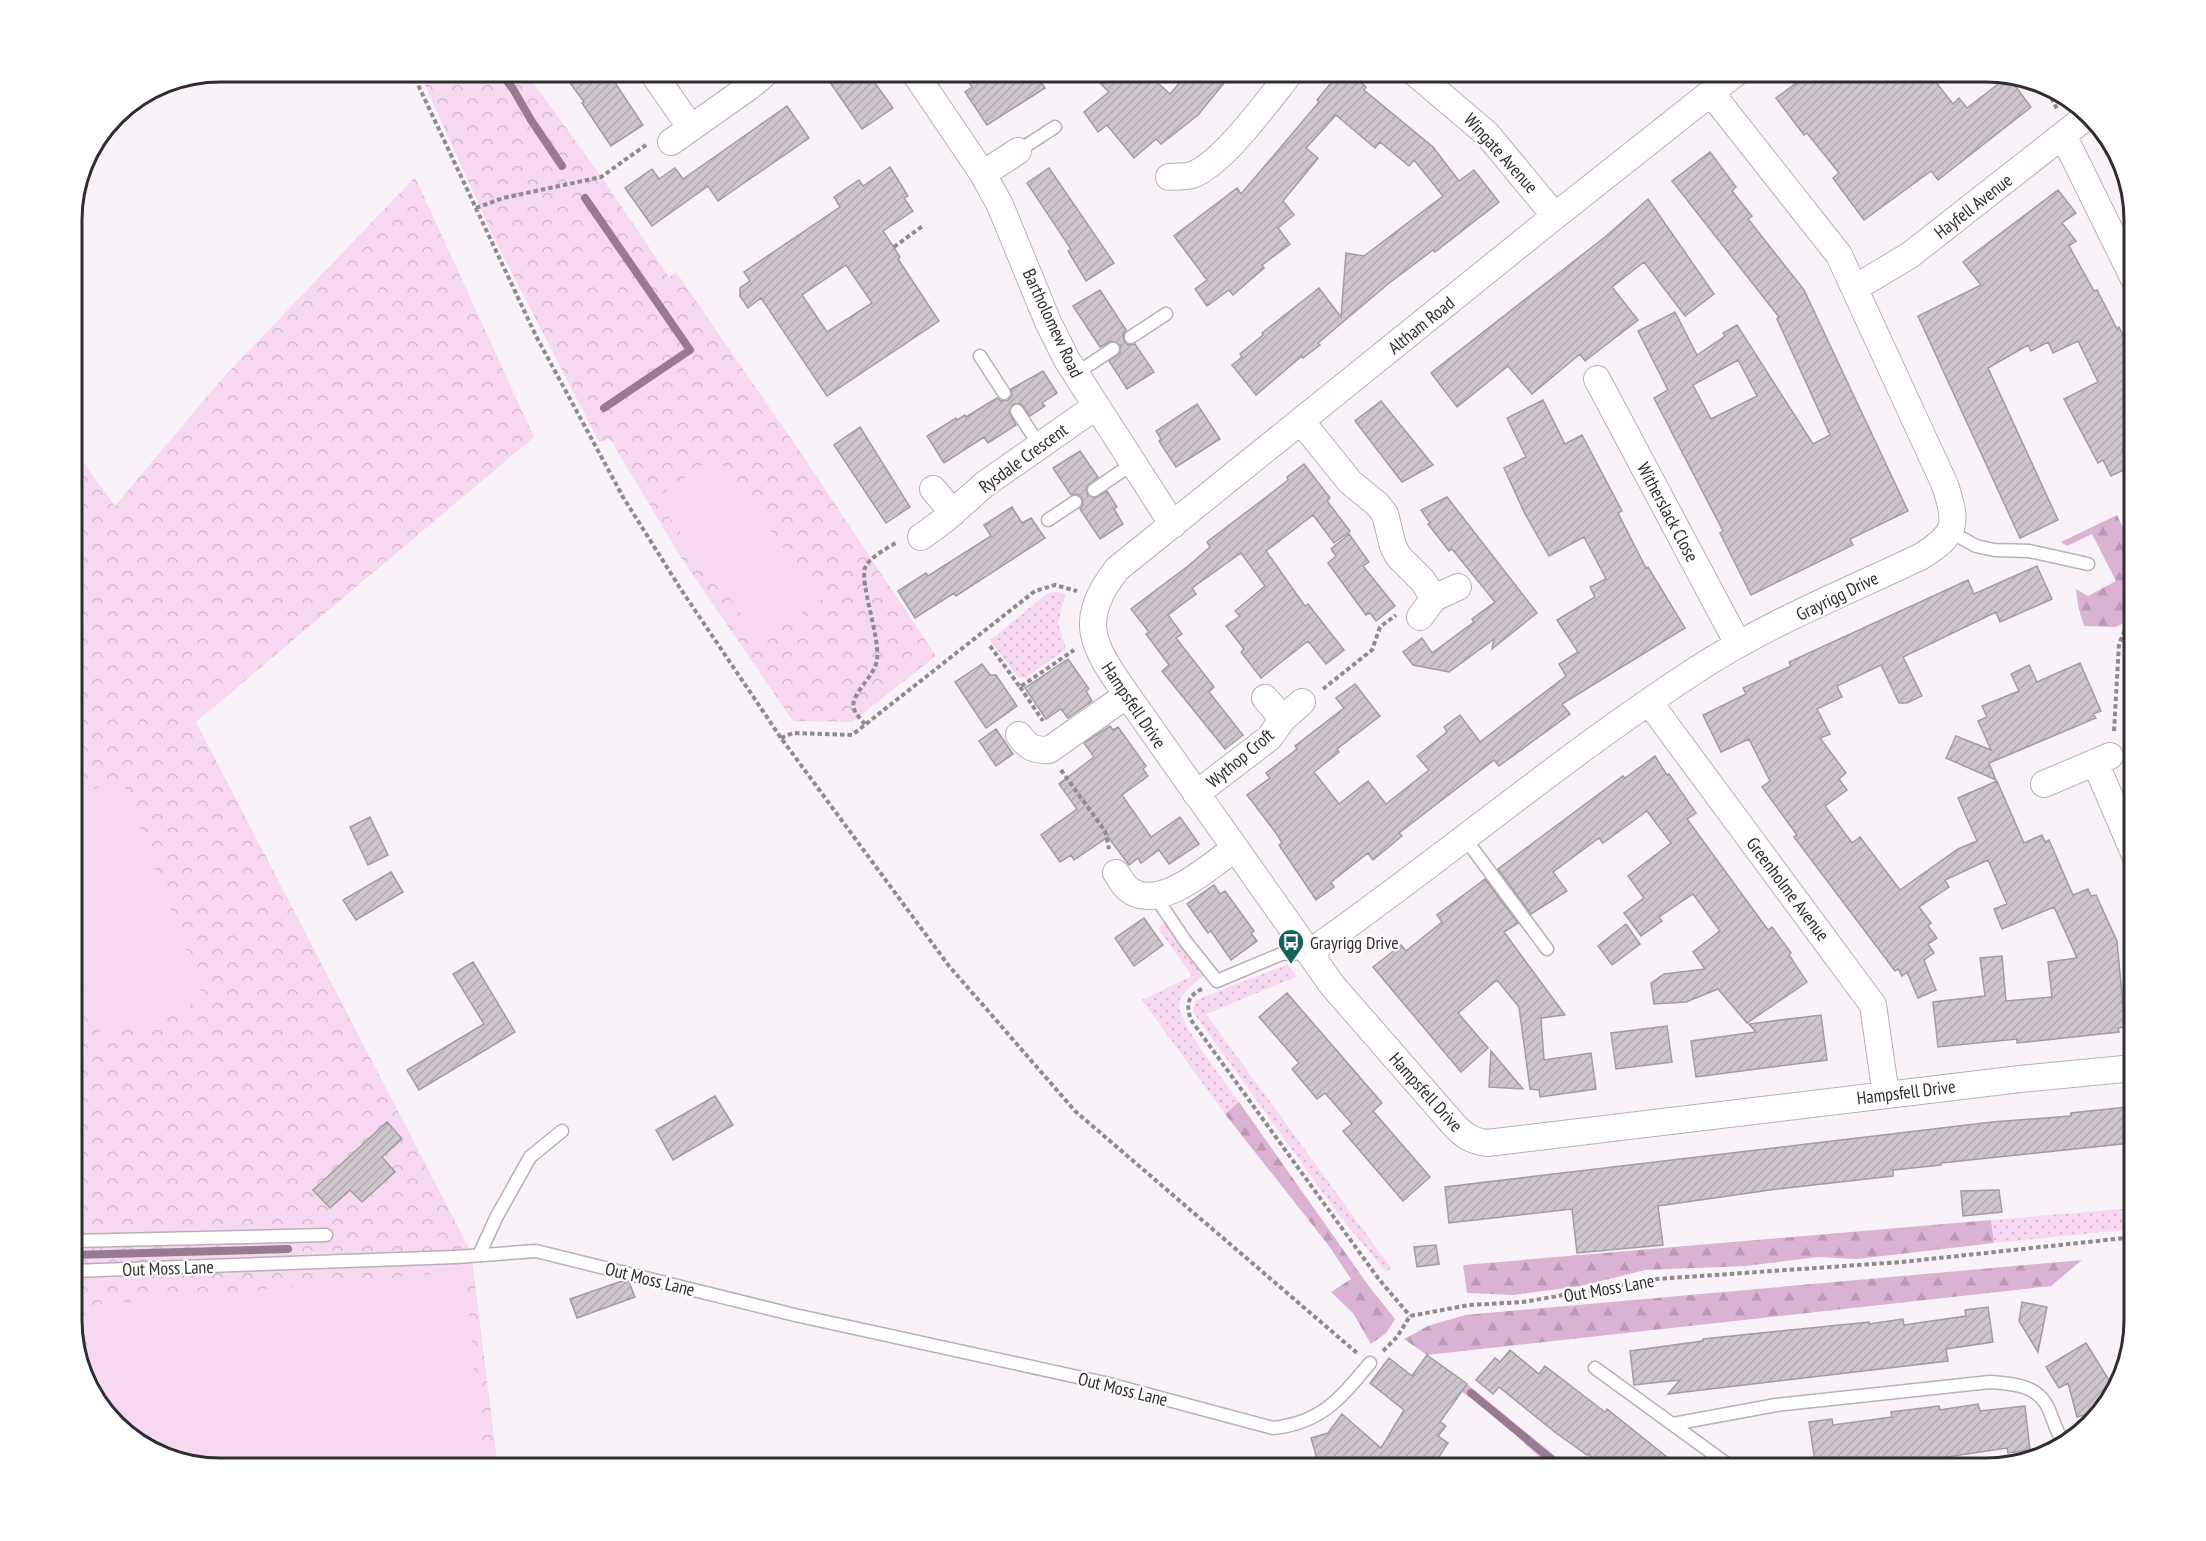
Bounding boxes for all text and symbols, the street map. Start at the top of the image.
street label: Wingate Avenue [1459,108,1543,198]
street label: Hayfell Avenue [1929,168,2017,244]
street label: Bartholomew Road [1018,265,1088,381]
street label: Altham Road [1383,291,1459,359]
street label: Rysdale Crescent [974,418,1072,498]
street label: Witherslack Close [1632,458,1704,566]
street label: Grayrigg Drive [1792,566,1882,626]
street label: Hampsfell Drive [1097,657,1171,753]
street label: Wythop Croft [1202,723,1278,793]
street label: Greenholme Avenue [1741,832,1835,946]
bus stop icon: Grayrigg Drive [1276,927,1306,965]
place label: Grayrigg Drive [1310,931,1399,954]
street label: Hampsfell Drive [1384,1047,1468,1137]
street label: Hampsfell Drive [1855,1075,1957,1109]
street label: Out Moss Lane [122,1255,214,1281]
street label: Out Moss Lane [603,1257,697,1301]
street label: Out Moss Lane [1562,1269,1656,1307]
street label: Out Moss Lane [1076,1367,1170,1411]

